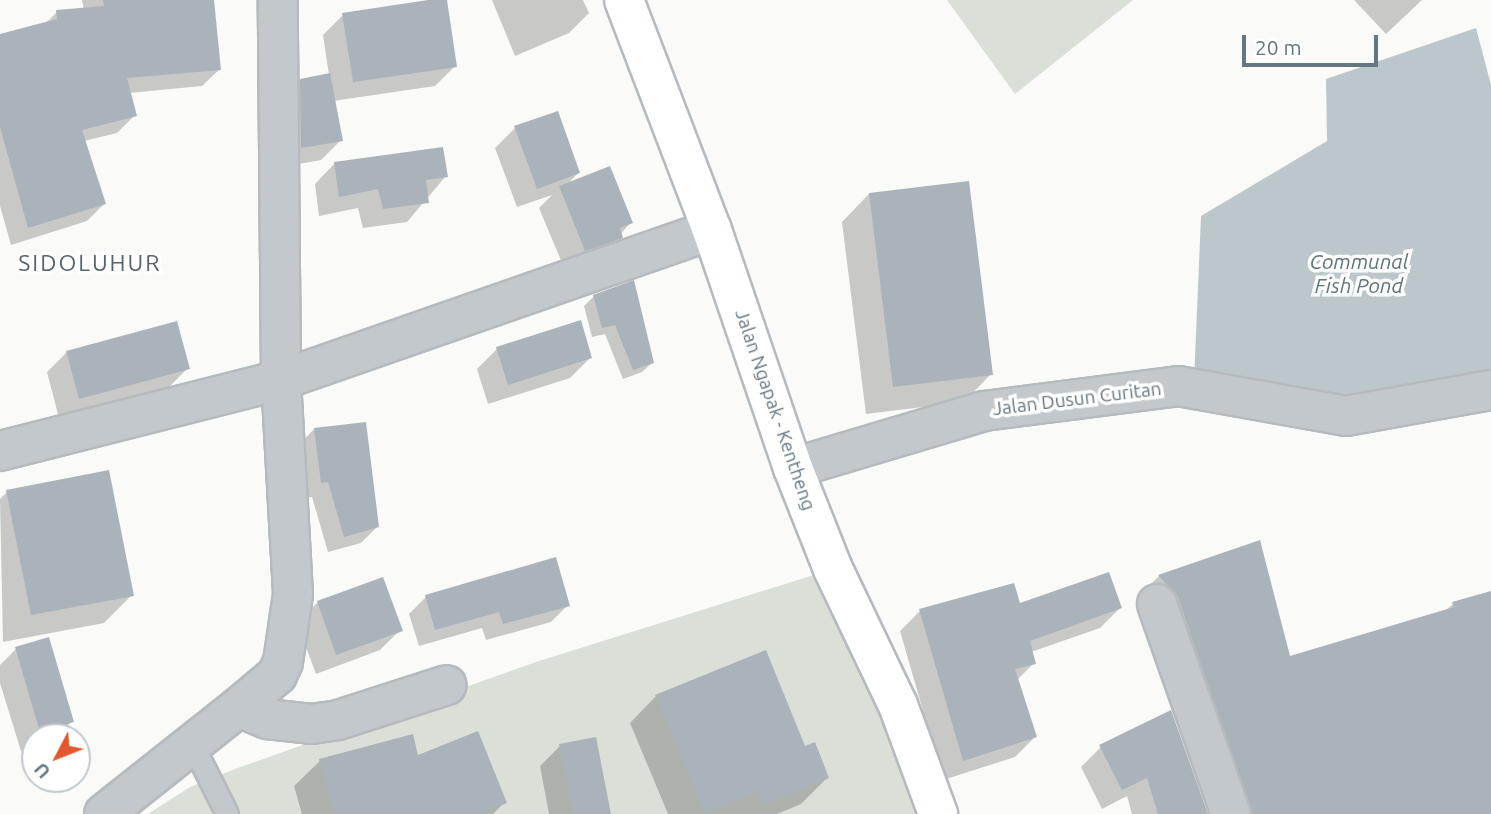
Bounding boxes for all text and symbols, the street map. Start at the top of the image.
scale bar [1246,21,1382,65]
text: 20 m [1255,35,1302,59]
water label: Communal Fish Pond [1309,248,1409,298]
district label: SIDOLUHUR [19,249,161,277]
street label: Jalan Ngapak - Kentheng [730,306,820,514]
street label: Jalan Dusun Curitan [991,377,1163,421]
north arrow [21,723,91,793]
text: U [29,758,55,783]

